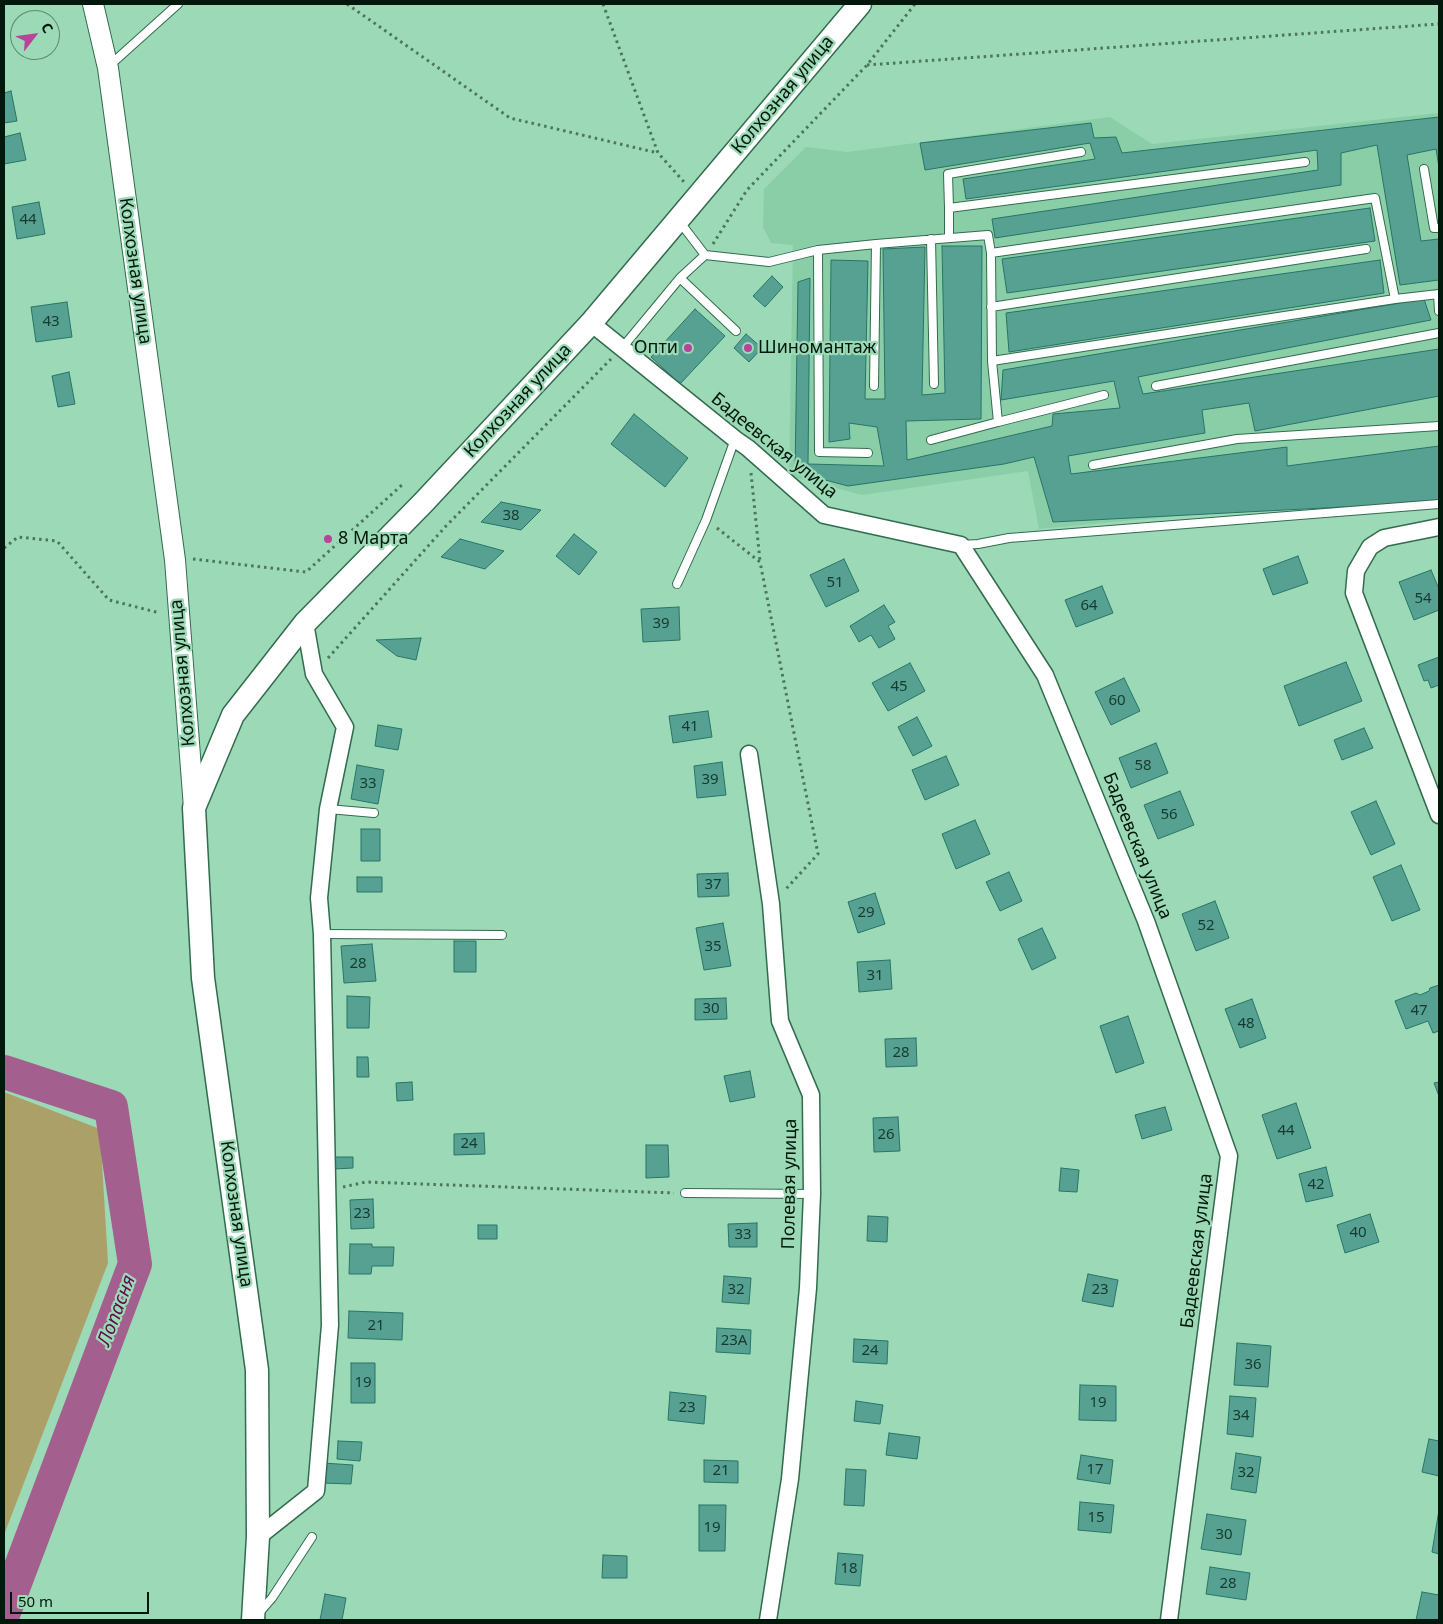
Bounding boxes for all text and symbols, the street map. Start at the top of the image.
north arrow [10,10,60,60]
text: С [37,19,58,36]
street label: Колхозная улица [727,32,839,158]
street label: Колхозная улица [114,196,156,346]
house number: 44 [19,211,37,229]
house number: 43 [42,313,60,331]
place label: Опти [634,337,678,359]
place label: Шиномантаж [758,337,876,359]
street label: Колхозная улица [460,340,576,462]
marker: Опти [682,342,694,354]
marker: Шиномантаж [742,342,754,354]
street label: Бадеевская улица [707,388,841,504]
house number: 38 [502,507,520,525]
place label: 8 Марта [338,528,408,550]
marker: 8 Марта [322,533,334,545]
house number: 51 [826,574,844,592]
house number: 54 [1414,590,1432,608]
house number: 64 [1080,597,1098,615]
street label: Колхозная улица [166,599,200,747]
house number: 39 [652,615,670,633]
house number: 45 [890,678,908,696]
house number: 60 [1108,692,1126,710]
house number: 41 [681,718,699,736]
house number: 58 [1134,757,1152,775]
street label: Бадеевская улица [1098,770,1176,922]
house number: 39 [701,771,719,789]
house number: 33 [359,775,377,793]
house number: 56 [1160,806,1178,824]
house number: 37 [704,876,722,894]
house number: 29 [857,904,875,922]
house number: 52 [1197,917,1215,935]
house number: 35 [704,938,722,956]
house number: 28 [349,955,367,973]
house number: 31 [866,967,884,985]
house number: 30 [702,1000,720,1018]
house number: 47 [1410,1002,1428,1020]
house number: 48 [1237,1015,1255,1033]
house number: 28 [892,1044,910,1062]
street label: Полевая улица [778,1119,802,1249]
house number: 44 [1277,1122,1295,1140]
house number: 26 [877,1126,895,1144]
house number: 24 [460,1135,478,1153]
street label: Колхозная улица [215,1139,257,1289]
street label: Бадеевская улица [1177,1172,1217,1330]
house number: 42 [1307,1176,1325,1194]
house number: 23 [353,1205,371,1223]
house number: 40 [1349,1224,1367,1242]
house number: 33 [734,1226,752,1244]
water label: Лопасня [93,1272,141,1350]
house number: 32 [727,1281,745,1299]
house number: 23 [1091,1281,1109,1299]
house number: 21 [367,1317,385,1335]
house number: 23А [721,1332,747,1350]
house number: 24 [861,1342,879,1360]
house number: 36 [1244,1356,1262,1374]
house number: 19 [354,1374,372,1392]
house number: 19 [1089,1394,1107,1412]
house number: 23 [678,1399,696,1417]
house number: 34 [1232,1407,1250,1425]
house number: 17 [1086,1461,1104,1479]
house number: 21 [712,1462,730,1480]
house number: 32 [1237,1464,1255,1482]
house number: 15 [1087,1509,1105,1527]
house number: 19 [703,1519,721,1537]
house number: 30 [1215,1526,1233,1544]
house number: 18 [840,1560,858,1578]
house number: 28 [1219,1575,1237,1593]
scale bar [12,1582,151,1614]
text: 50 m [18,1591,53,1611]

